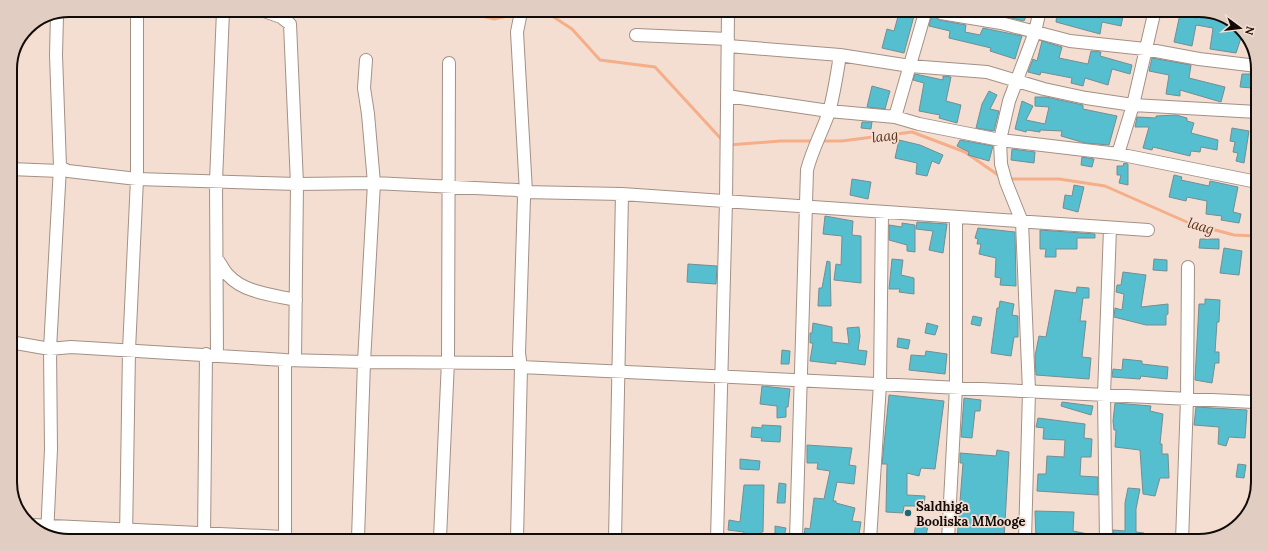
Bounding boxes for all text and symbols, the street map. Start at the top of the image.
north arrow [1220,8,1260,48]
text: N [1242,25,1258,37]
water label: laag [871,125,899,147]
water label: laag [1186,214,1216,238]
place label: Saldhiga Booliska MMooge [916,498,1026,530]
marker: Saldhiga Booliska MMooge [903,508,913,518]

